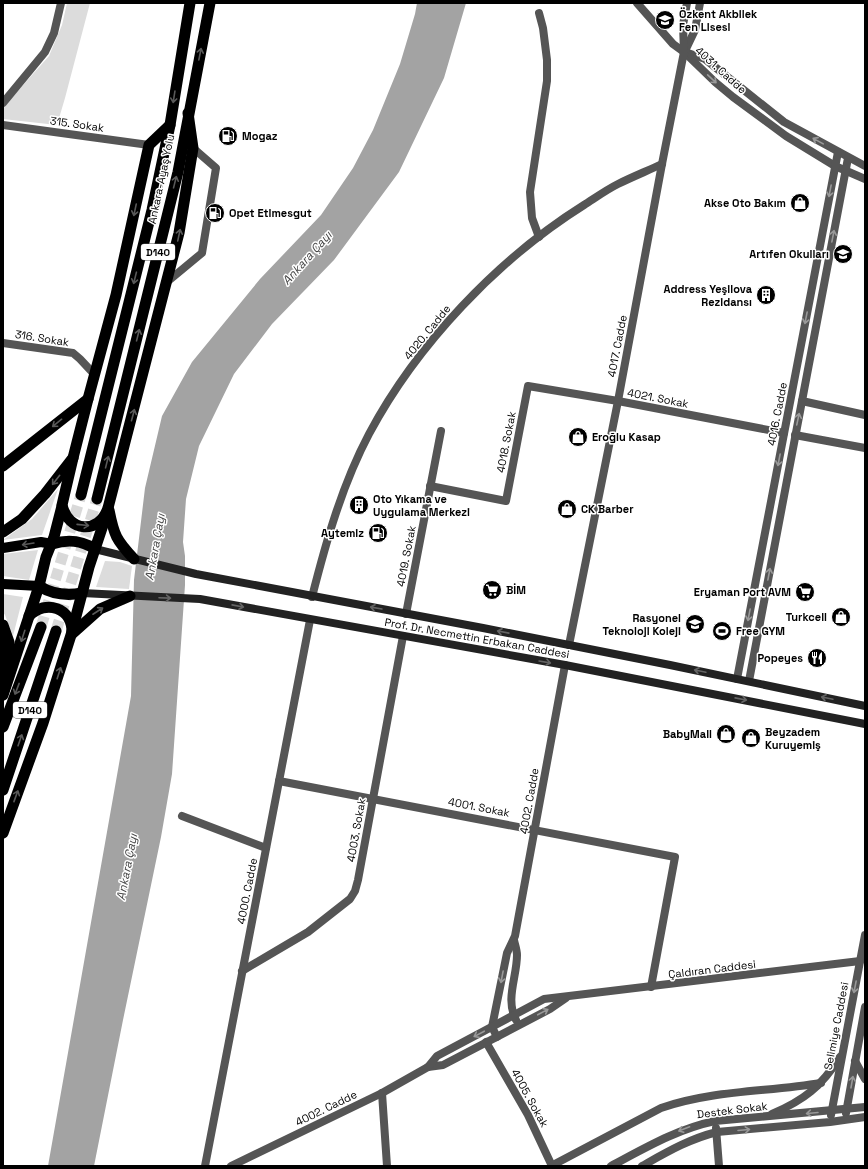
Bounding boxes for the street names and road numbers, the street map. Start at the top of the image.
street label: 4031. Cadde [692,43,750,97]
street label: 315. Sokak [49,113,105,135]
street label: Ankara-Ayaş Yolu [145,133,177,225]
road number: D140 [141,244,175,260]
street label: 4020. Cadde [401,302,453,362]
street label: 4017. Cadde [604,314,630,378]
street label: 316. Sokak [14,327,70,349]
street label: 4016. Cadde [764,381,790,447]
street label: 4021. Sokak [626,385,690,411]
street label: 4018. Sokak [493,410,519,474]
street label: 4019. Sokak [393,524,419,588]
street label: Prof. Dr. Necmettin Erbakan Caddesi [383,615,571,661]
road number: D140 [13,702,47,718]
street label: 4002. Cadde [516,767,542,835]
street label: 4001. Sokak [447,794,511,820]
street label: 4003. Sokak [344,797,369,863]
street label: 4000. Cadde [234,857,260,925]
street label: Çaldıran Caddesi [667,957,757,981]
street label: Selimiye Caddesi [821,981,851,1071]
street label: 4005. Sokak [508,1066,552,1130]
street label: 4002. Cadde [293,1087,359,1129]
street label: Destek Sokak [696,1099,768,1121]

